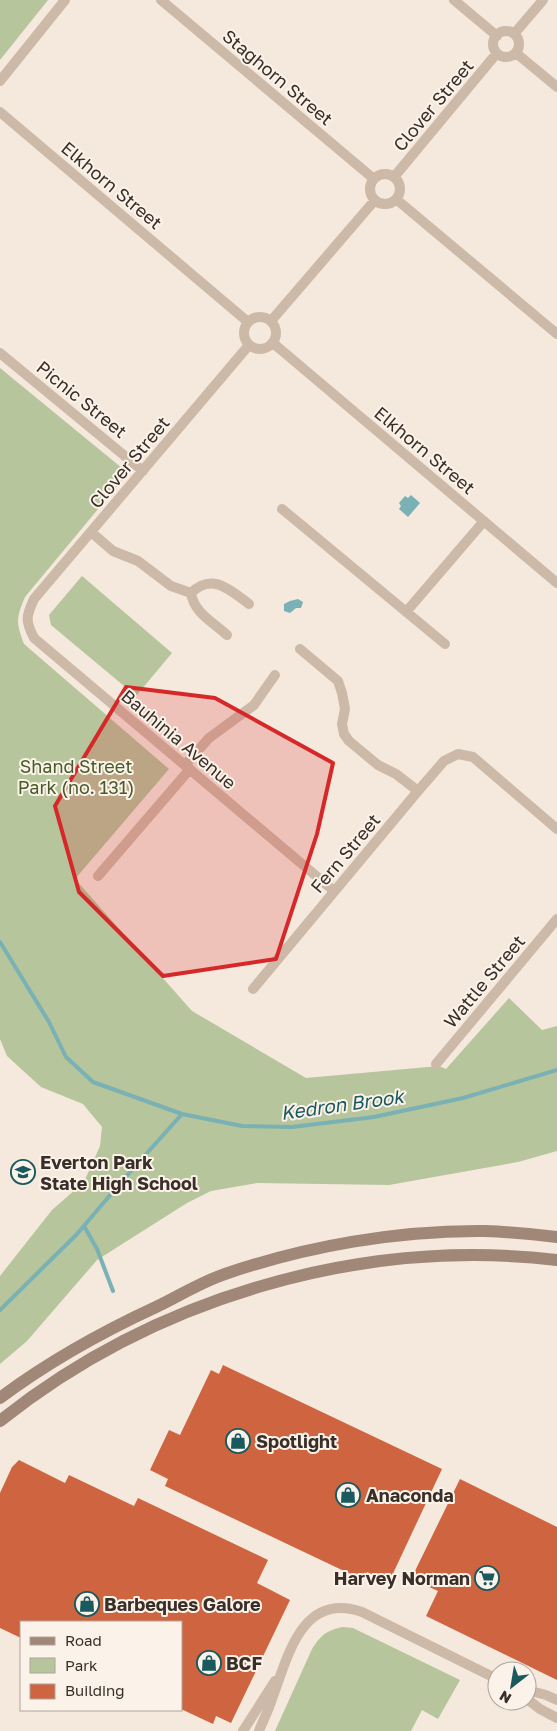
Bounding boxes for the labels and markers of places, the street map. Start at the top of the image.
place label: Everton Park State High School [40,1151,198,1194]
school or university icon: Everton Park State High School [10,1159,36,1185]
shop icon: Spotlight [225,1428,251,1454]
place label: Spotlight [256,1430,337,1452]
shop icon: Anaconda [335,1482,361,1508]
place label: Anaconda [366,1484,454,1506]
supermarket icon: Harvey Norman [474,1565,500,1591]
place label: Harvey Norman [334,1567,470,1589]
shop icon: Barbeques Galore [74,1591,100,1617]
place label: Barbeques Galore [104,1593,261,1615]
shop icon: BCF [196,1650,222,1676]
place label: BCF [226,1652,262,1674]

